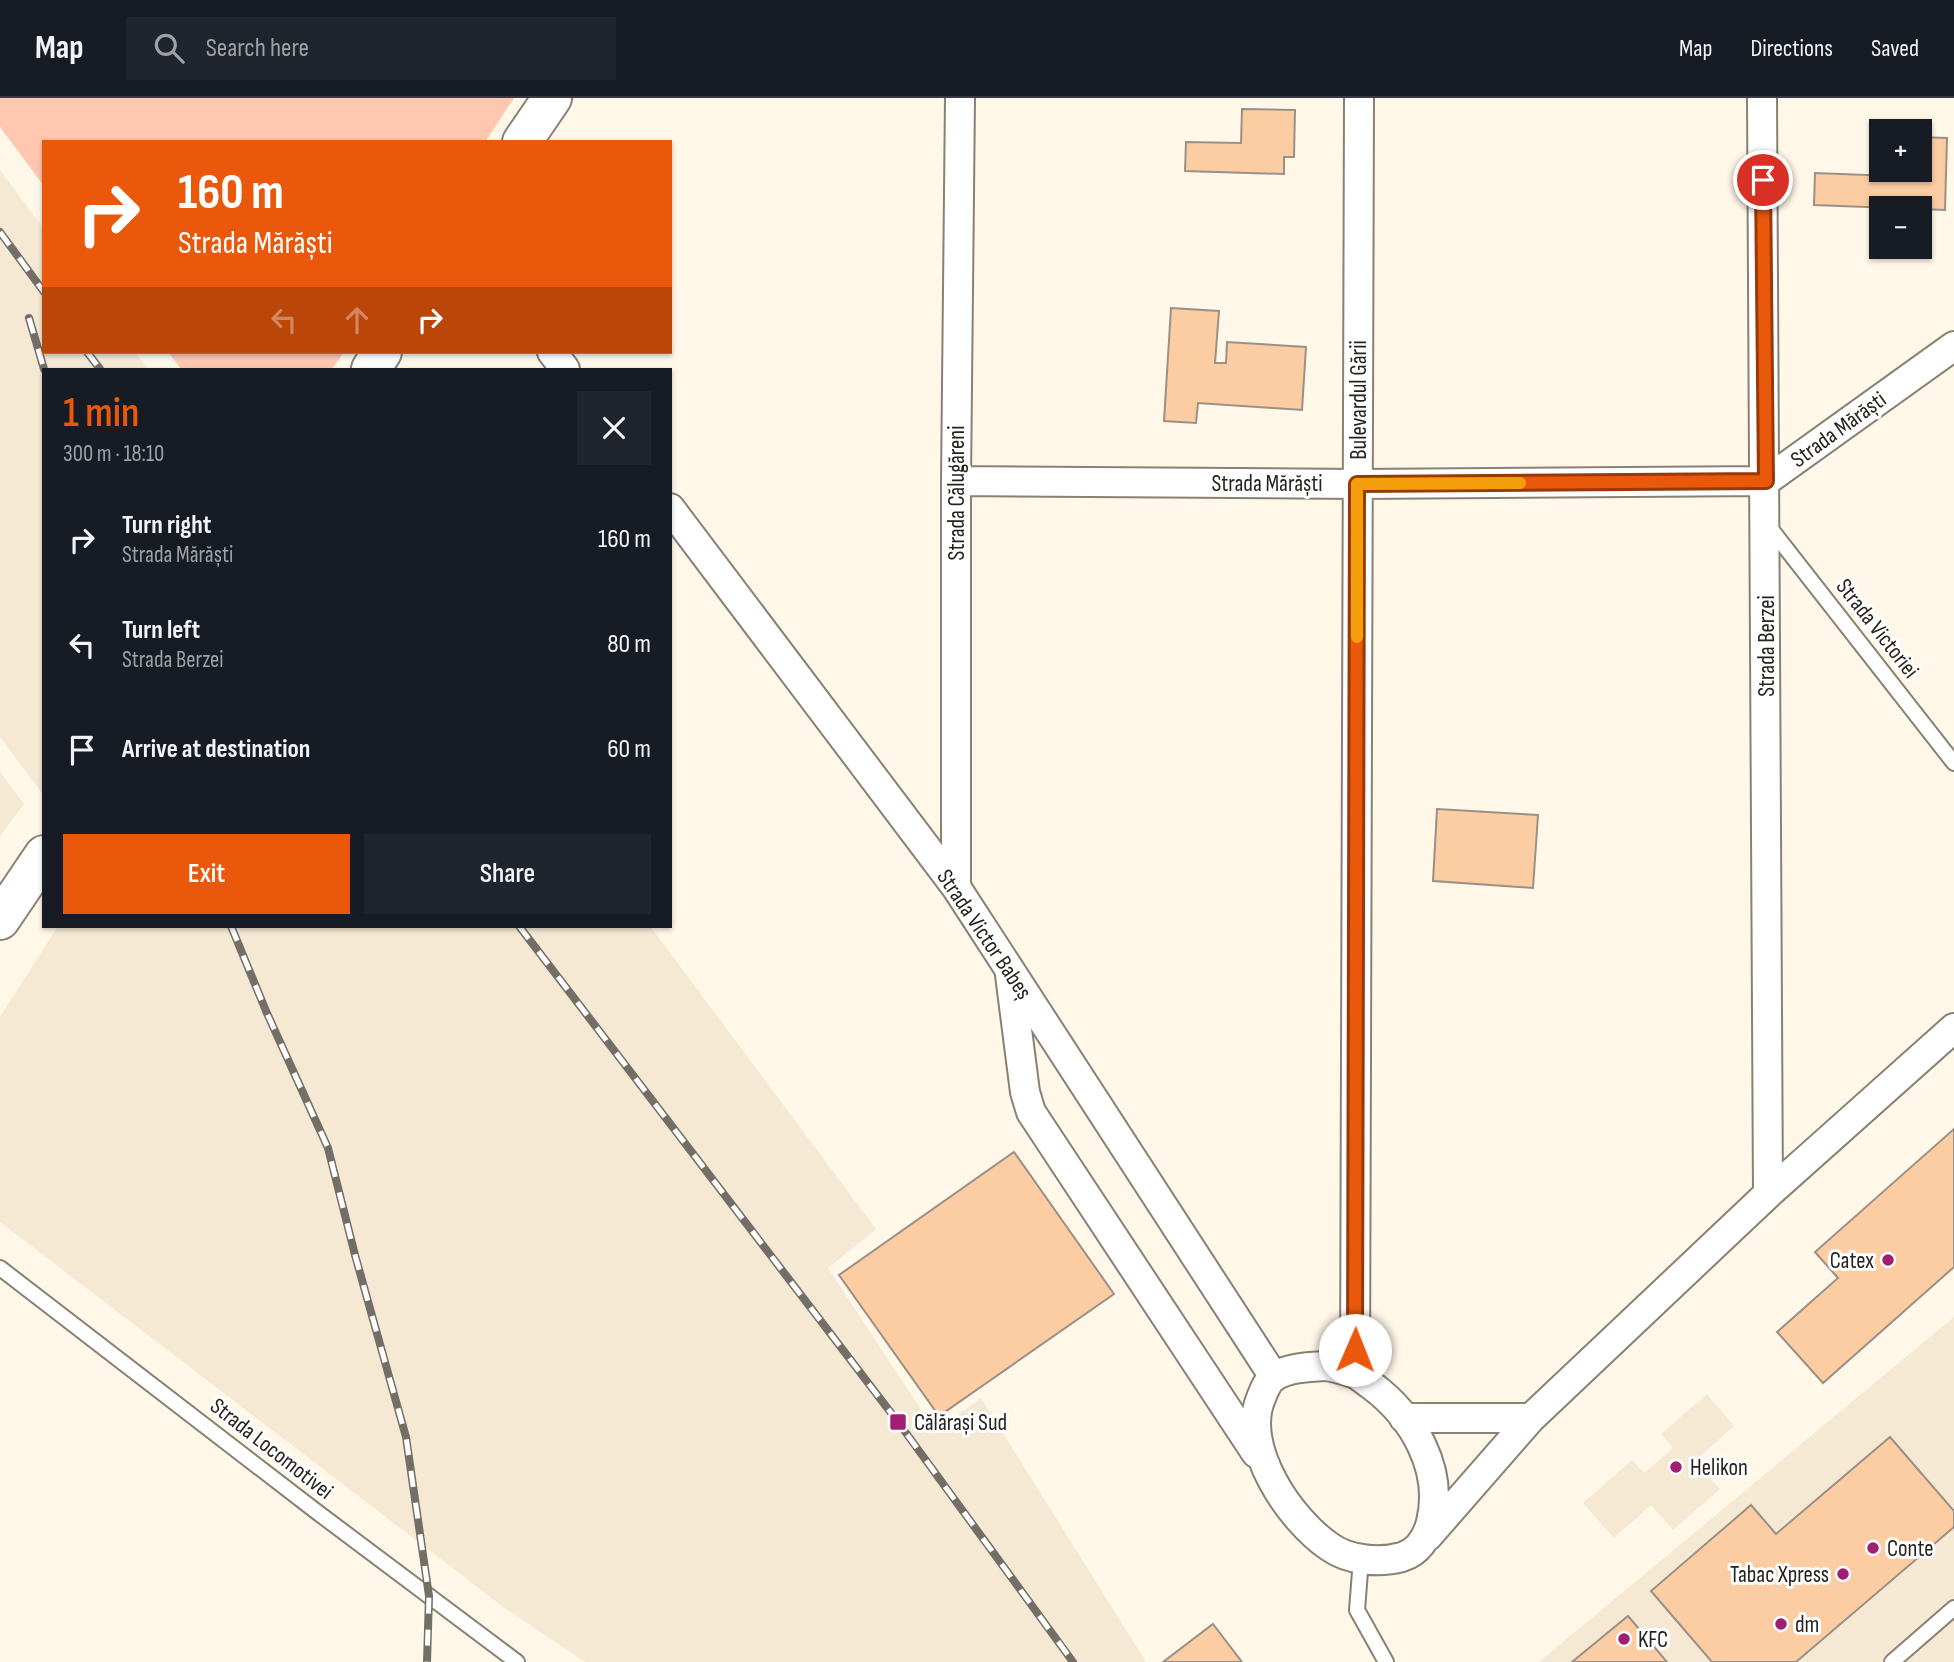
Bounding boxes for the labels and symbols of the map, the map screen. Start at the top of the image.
pin [1733,150,1793,210]
street label: Bulevardul Gării [1345,340,1373,460]
street label: Strada Mărăști [1785,386,1892,474]
street label: Strada Călugăreni [943,426,971,560]
street label: Strada Mărăști [1211,470,1323,498]
street label: Strada Victoriei [1830,573,1925,684]
street label: Strada Berzei [1753,595,1781,697]
street label: Strada Victor Babeș [930,864,1038,1005]
place label: Catex [1830,1247,1874,1275]
marker: Catex [1880,1252,1896,1268]
position arrow [1318,1313,1392,1387]
street label: Strada Locomotivei [204,1392,338,1505]
place label: Călărași Sud [914,1409,1007,1437]
marker: Călărași Sud [888,1412,908,1432]
place label: Helikon [1690,1454,1748,1482]
marker: Helikon [1668,1459,1684,1475]
place label: Conte [1887,1535,1934,1563]
marker: Conte [1865,1540,1881,1556]
place label: Tabac Xpress [1730,1561,1829,1589]
marker: Tabac Xpress [1835,1566,1851,1582]
place label: dm [1795,1611,1819,1639]
marker: dm [1773,1616,1789,1632]
place label: KFC [1638,1626,1668,1654]
marker: KFC [1616,1631,1632,1647]

